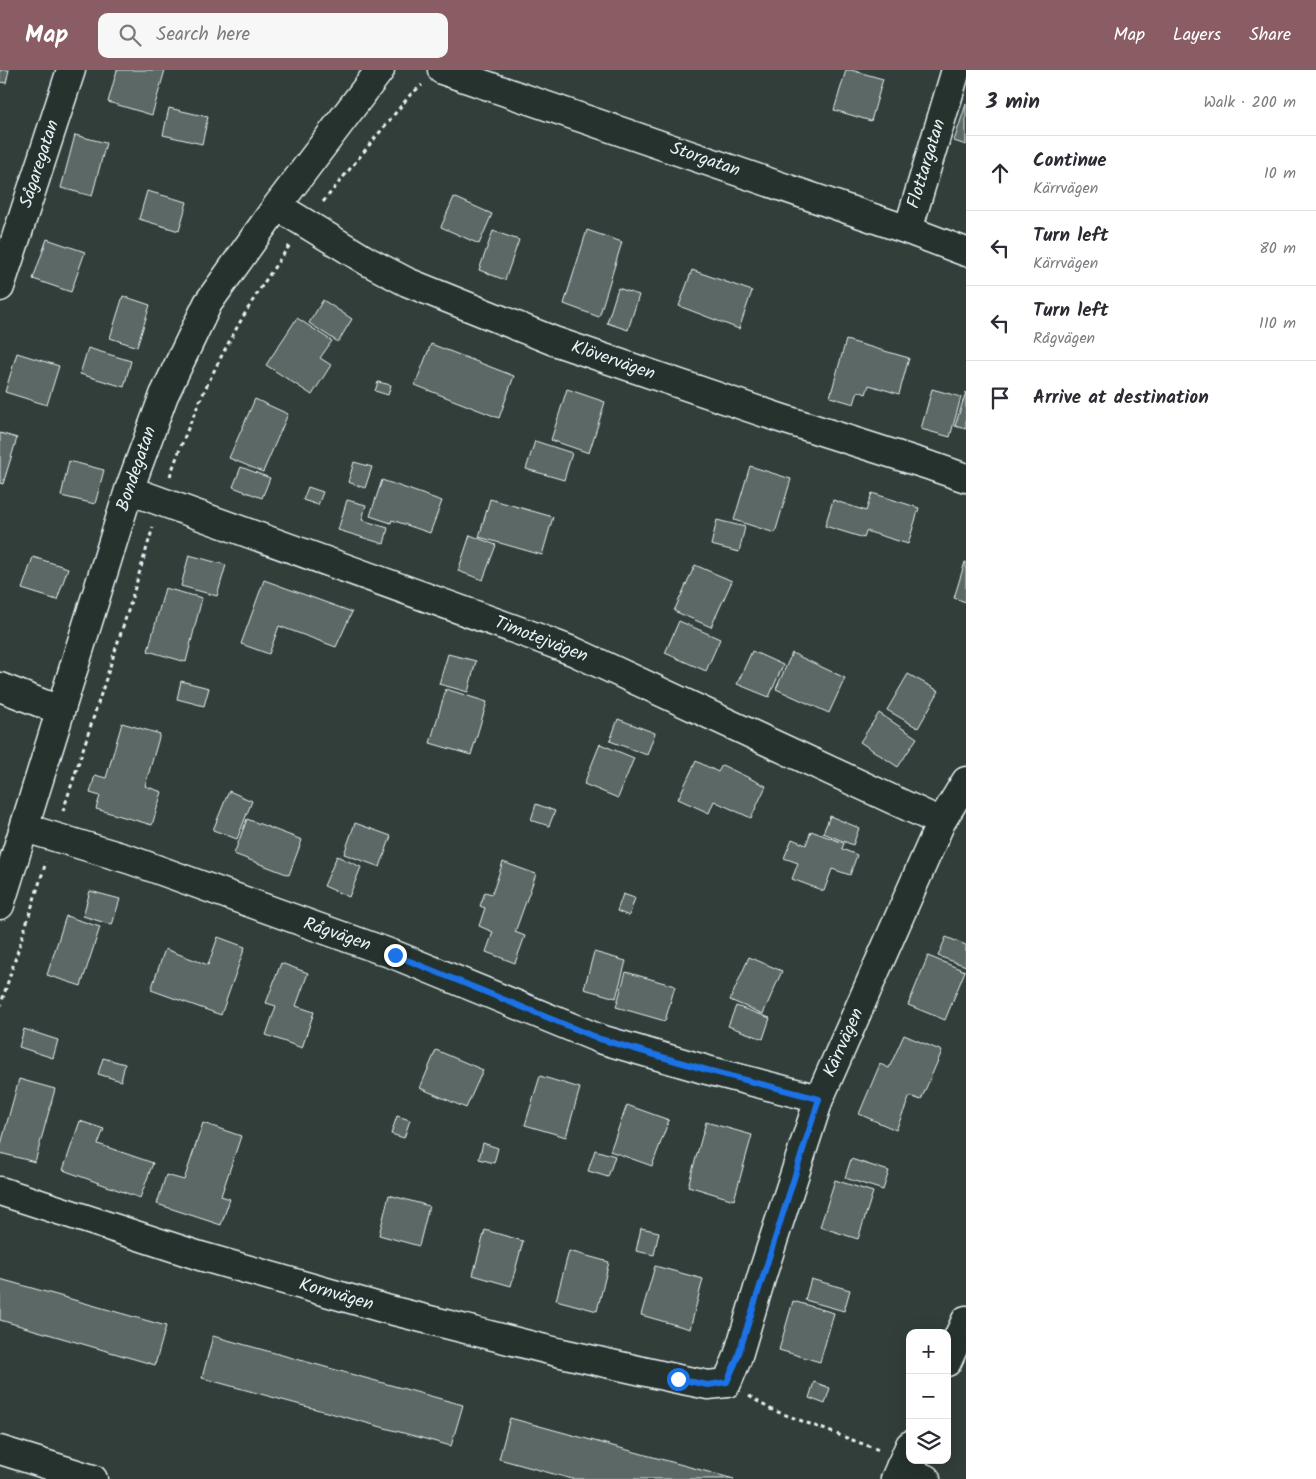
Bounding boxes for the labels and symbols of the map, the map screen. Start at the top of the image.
street label: Sågaregatan [12,116,68,212]
street label: Flottargatan [900,116,954,212]
street label: Storgatan [666,134,744,186]
street label: Klövervägen [567,333,659,389]
street label: Bondegatan [109,423,165,515]
street label: Timotejvägen [490,609,592,671]
street label: Rågvägen [299,910,375,960]
route end [384,944,407,967]
street label: Kärrvägen [816,1004,872,1082]
street label: Kornvägen [295,1270,377,1320]
route start [667,1368,690,1391]

